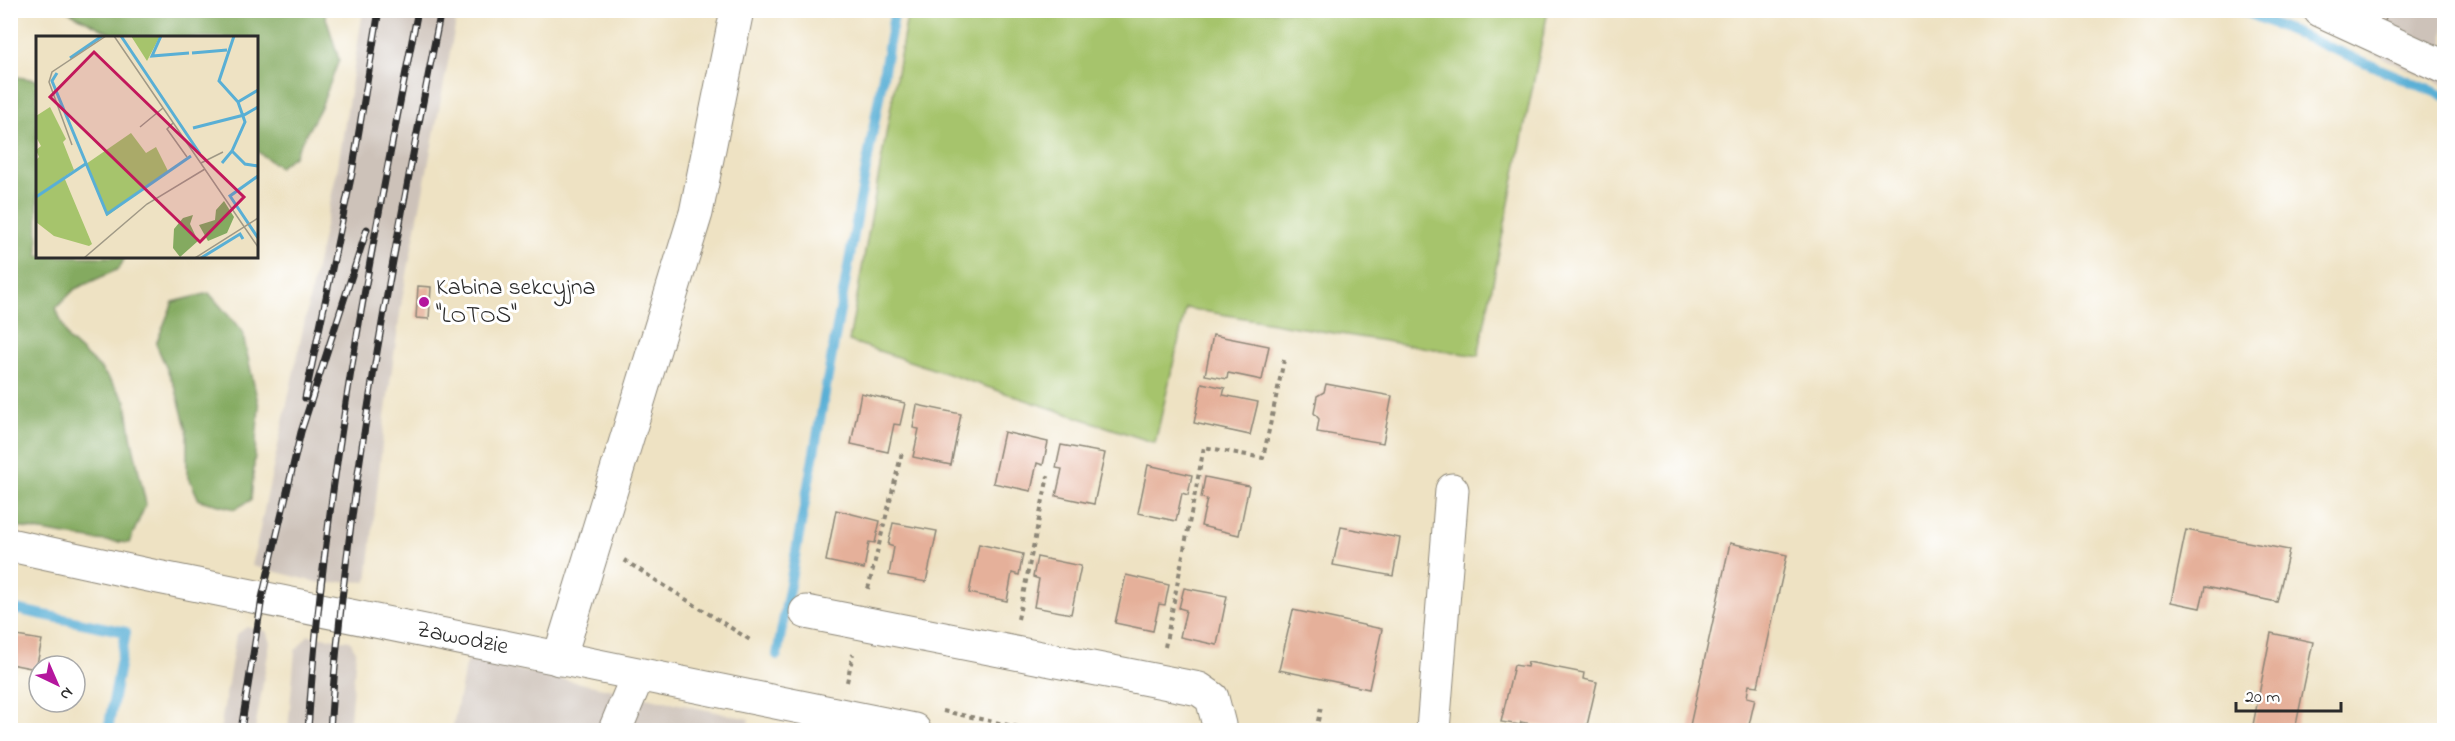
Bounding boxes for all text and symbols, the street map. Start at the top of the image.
inset map [36,36,258,258]
place label: Kabina sekcyjna "LOTOS" [436,271,595,334]
marker: Kabina sekcyjna "LOTOS" [417,295,431,309]
street label: Zawodzie [413,612,512,665]
north arrow [27,654,87,714]
scale bar [2236,675,2341,713]
text: N [54,681,78,706]
text: 20 m [2245,685,2280,711]

